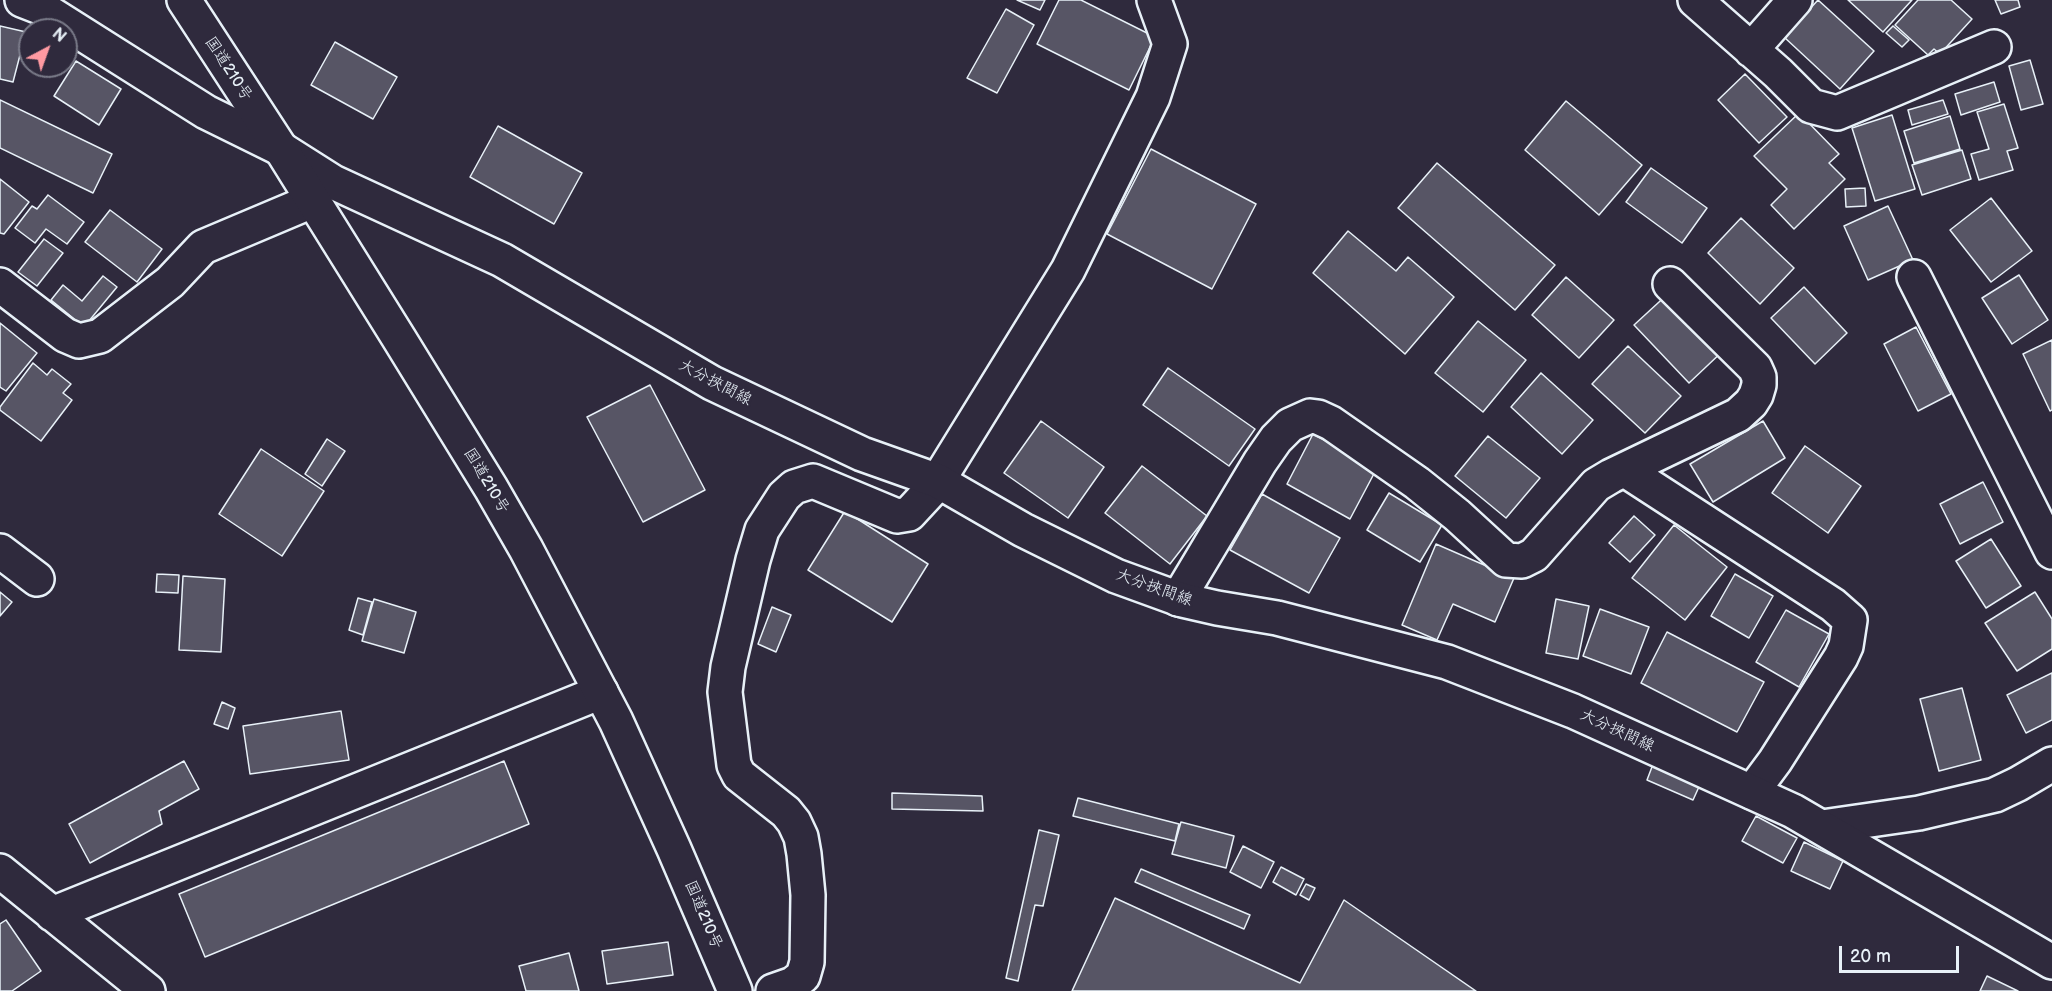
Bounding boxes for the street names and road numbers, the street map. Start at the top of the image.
street label: 国道210号 [200,33,256,105]
street label: 大分挾間線 [675,356,755,410]
street label: 国道210号 [459,445,513,517]
street label: 大分挾間線 [1113,565,1195,611]
street label: 大分挾間線 [1577,705,1657,757]
street label: 国道210号 [680,878,726,952]

